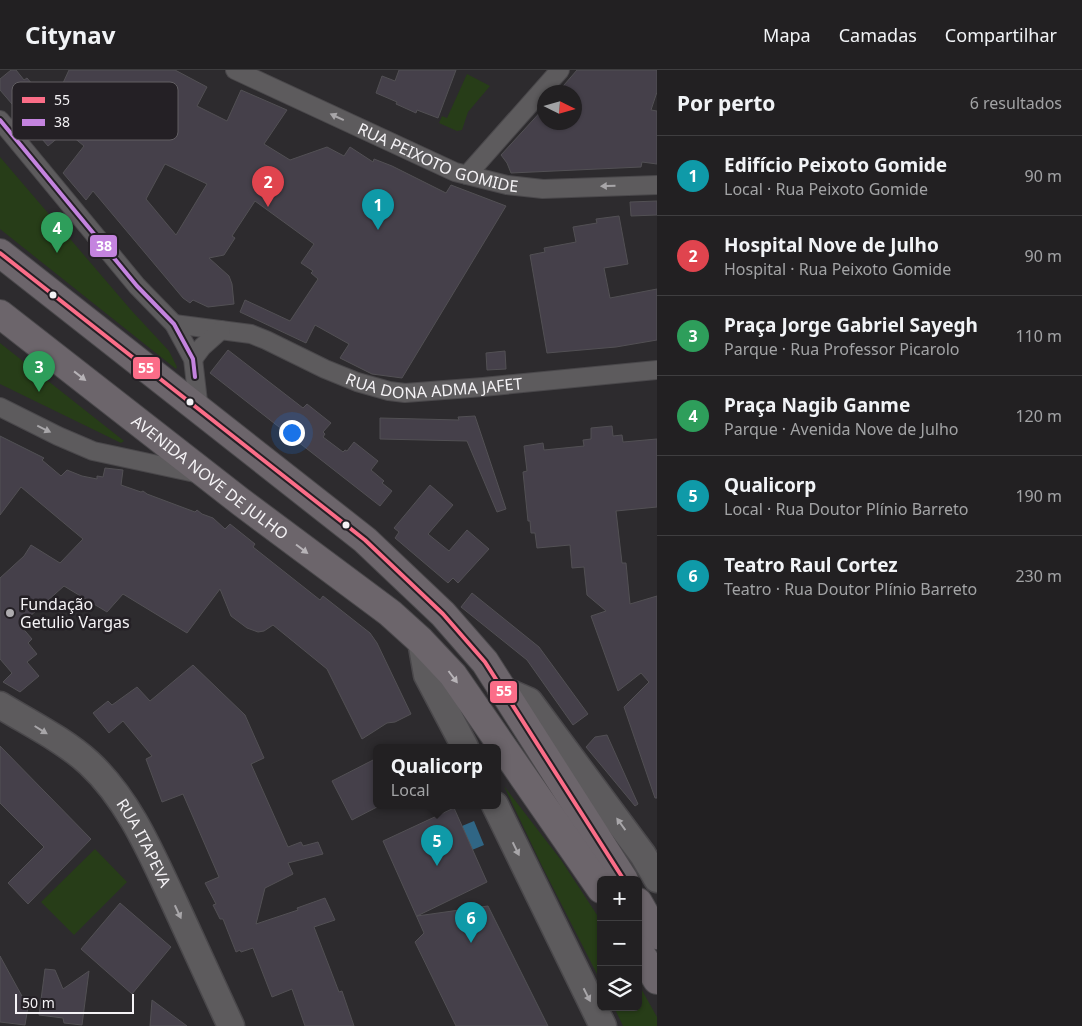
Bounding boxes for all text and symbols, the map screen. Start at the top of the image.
text: Citynav [25,18,115,51]
text: Mapa [763,23,811,47]
text: Camadas [839,23,917,47]
text: Compartilhar [945,23,1057,47]
legend [12,82,178,140]
north arrow [537,85,582,130]
text: Por perto [677,89,775,117]
text: 55 [54,90,70,109]
text: 6 resultados [970,92,1062,114]
text: 38 [54,112,70,131]
one-way arrow [330,113,344,121]
street label: RUA PEIXOTO GOMIDE [354,117,520,197]
text: Edifício Peixoto Gomide [724,152,947,178]
text: 1 [688,165,698,187]
text: 90 m [1025,165,1062,187]
pin: 2 [252,166,284,207]
text: Local · Rua Peixoto Gomide [724,178,928,200]
one-way arrow [600,183,616,191]
pin: 1 [362,189,394,230]
pin: 4 [41,212,73,253]
text: Hospital Nove de Julho [724,232,939,258]
line badge: 38 [89,234,118,258]
text: 38 [96,236,112,255]
text: 2 [688,245,698,267]
text: 90 m [1025,245,1062,267]
text: Hospital · Rua Peixoto Gomide [724,258,951,280]
unlabelled marker [48,290,58,300]
text: Praça Jorge Gabriel Sayegh [724,312,978,338]
text: 3 [688,325,698,347]
text: 110 m [1015,325,1062,347]
text: Parque · Rua Professor Picarolo [724,338,959,360]
pin: 3 [23,351,55,392]
line badge: 55 [132,356,161,380]
text: 55 [138,358,154,377]
street label: RUA DONA ADMA JAFET [342,368,523,404]
one-way arrow [73,371,87,381]
text: Praça Nagib Ganme [724,392,910,418]
unlabelled marker [185,397,195,407]
text: 4 [688,405,698,427]
text: 120 m [1015,405,1062,427]
street label: AVENIDA NOVE DE JULHO [127,410,293,545]
text: Parque · Avenida Nove de Julho [724,418,958,440]
your location [279,420,305,446]
one-way arrow [36,425,51,433]
text: Qualicorp [724,472,816,498]
text: 5 [688,485,698,507]
text: 190 m [1015,485,1062,507]
text: Local · Rua Doutor Plínio Barreto [724,498,968,520]
unlabelled marker [341,520,351,530]
one-way arrow [295,544,308,555]
text: Teatro Raul Cortez [724,552,898,578]
text: 6 [688,565,698,587]
text: 230 m [1015,565,1062,587]
text: Teatro · Rua Doutor Plínio Barreto [724,578,977,600]
place label: Fundação Getulio Vargas [20,593,130,633]
marker: Fundação Getulio Vargas [4,607,16,619]
one-way arrow [448,670,459,683]
line badge: 55 [489,680,518,704]
text: 55 [496,681,512,700]
one-way arrow [35,726,48,735]
popup [373,744,501,809]
text: Qualicorp [391,753,483,779]
text: Local [391,779,430,801]
street label: RUA ITAPEVA [112,794,177,891]
one-way arrow [616,817,626,831]
pin: 5 [421,825,453,866]
one-way arrow [512,841,520,856]
map controls [597,876,642,1011]
button: + [597,876,642,921]
pin: 6 [455,902,487,943]
one-way arrow [175,905,183,919]
button: − [597,921,642,966]
button: layers [597,966,642,1011]
one-way arrow [583,988,591,1002]
scale bar [15,991,134,1014]
text: 50 m [22,993,55,1012]

